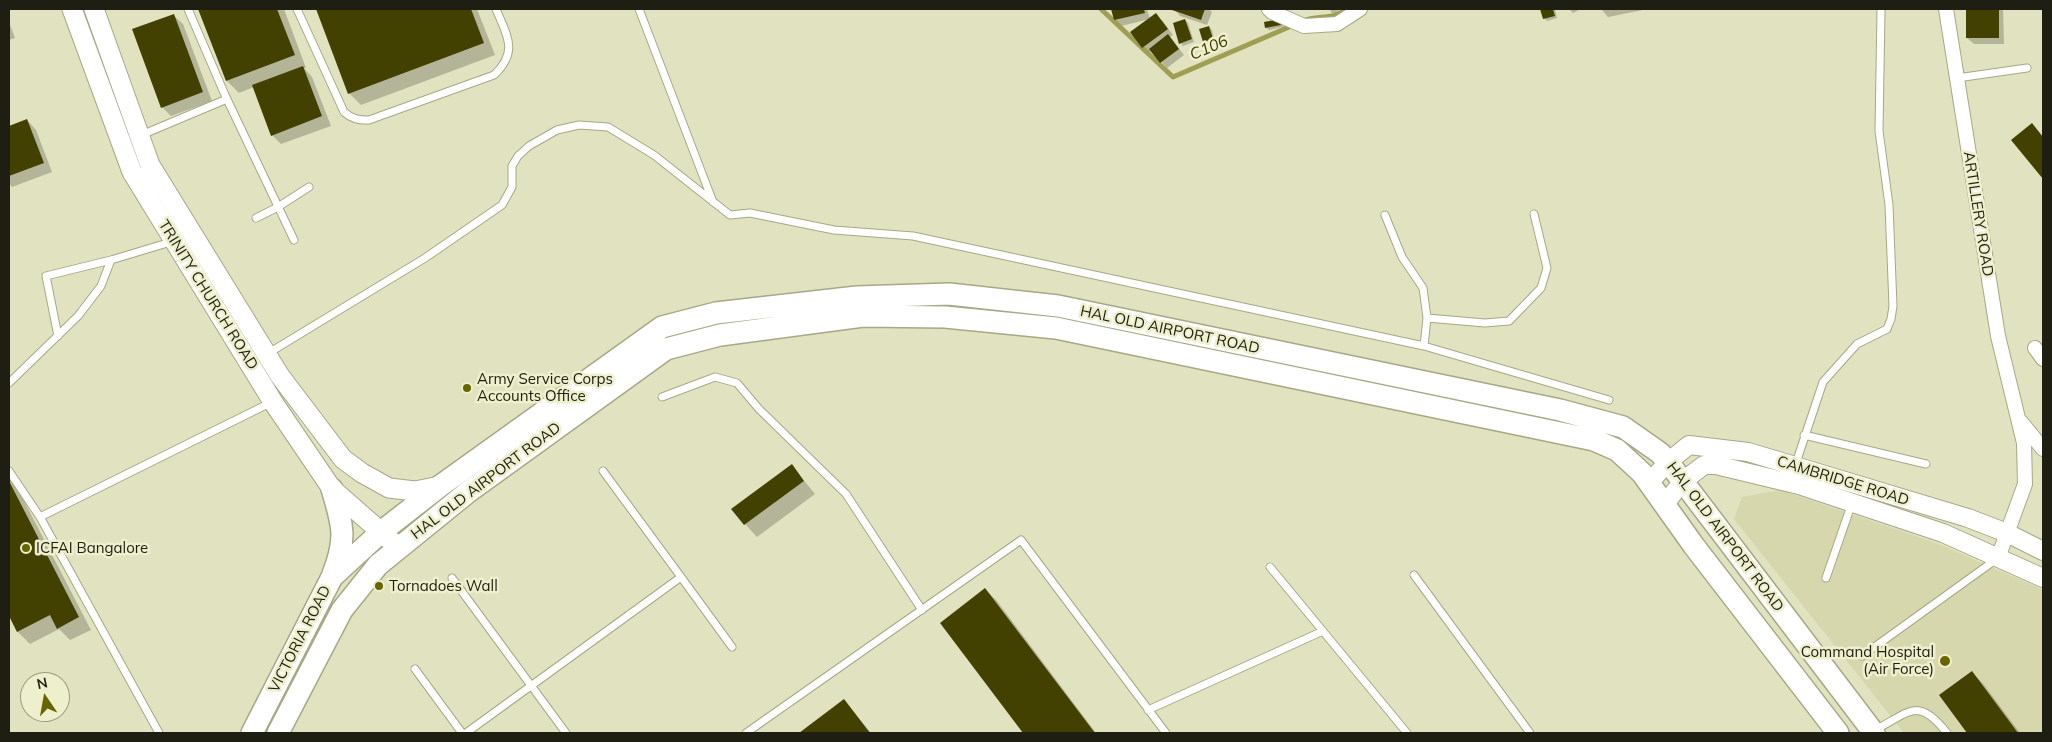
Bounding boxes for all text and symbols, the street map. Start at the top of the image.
water label: C106 [1187,31,1231,65]
street label: ARTILLERY ROAD [1959,150,1997,278]
street label: TRINITY CHURCH ROAD [154,217,262,373]
street label: HAL OLD AIRPORT ROAD [1079,302,1261,358]
place label: Army Service Corps Accounts Office [477,370,613,405]
marker: Army Service Corps Accounts Office [461,382,473,394]
street label: HAL OLD AIRPORT ROAD [408,419,564,543]
street label: CAMBRIDGE ROAD [1775,452,1911,510]
street label: HAL OLD AIRPORT ROAD [1663,459,1787,615]
place label: ICFAI Bangalore [36,539,148,557]
marker: ICFAI Bangalore [20,542,32,554]
place label: Tornadoes Wall [389,577,498,595]
marker: Tornadoes Wall [373,580,385,592]
street label: VICTORIA ROAD [265,583,335,695]
place label: Command Hospital (Air Force) [1801,643,1934,678]
marker: Command Hospital (Air Force) [1938,654,1952,668]
north arrow [20,672,70,722]
text: N [35,673,49,693]

